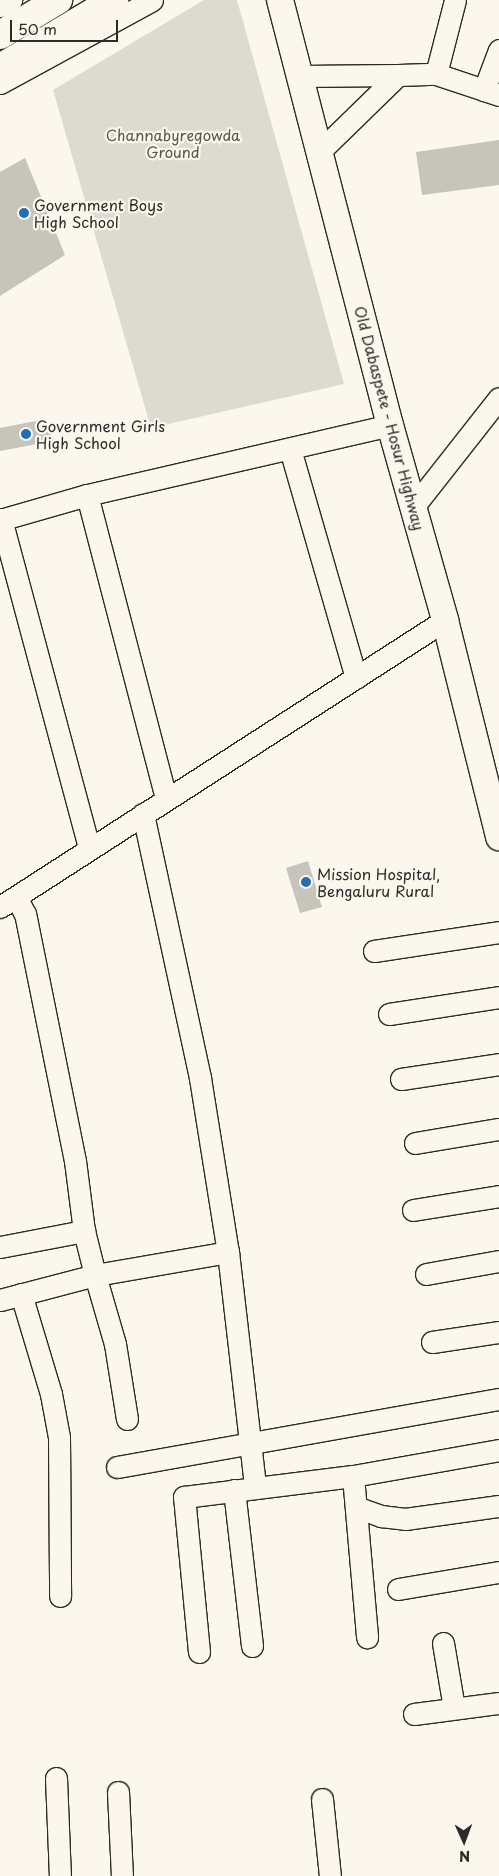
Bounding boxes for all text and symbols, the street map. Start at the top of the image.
scale bar [12,10,120,42]
text: 50 m [18,17,57,40]
park label: Channabyregowda Ground [106,125,240,160]
place label: Government Boys High School [34,195,163,230]
marker: Government Boys High School [18,207,30,219]
street label: Old Dabaspete - Hosur Highway [351,302,429,534]
place label: Government Girls High School [36,416,165,451]
marker: Government Girls High School [20,428,32,440]
place label: Mission Hospital, Bengaluru Rural [317,864,440,899]
marker: Mission Hospital, Bengaluru Rural [299,875,313,889]
north arrow [439,1816,489,1866]
text: N [459,1846,470,1867]

